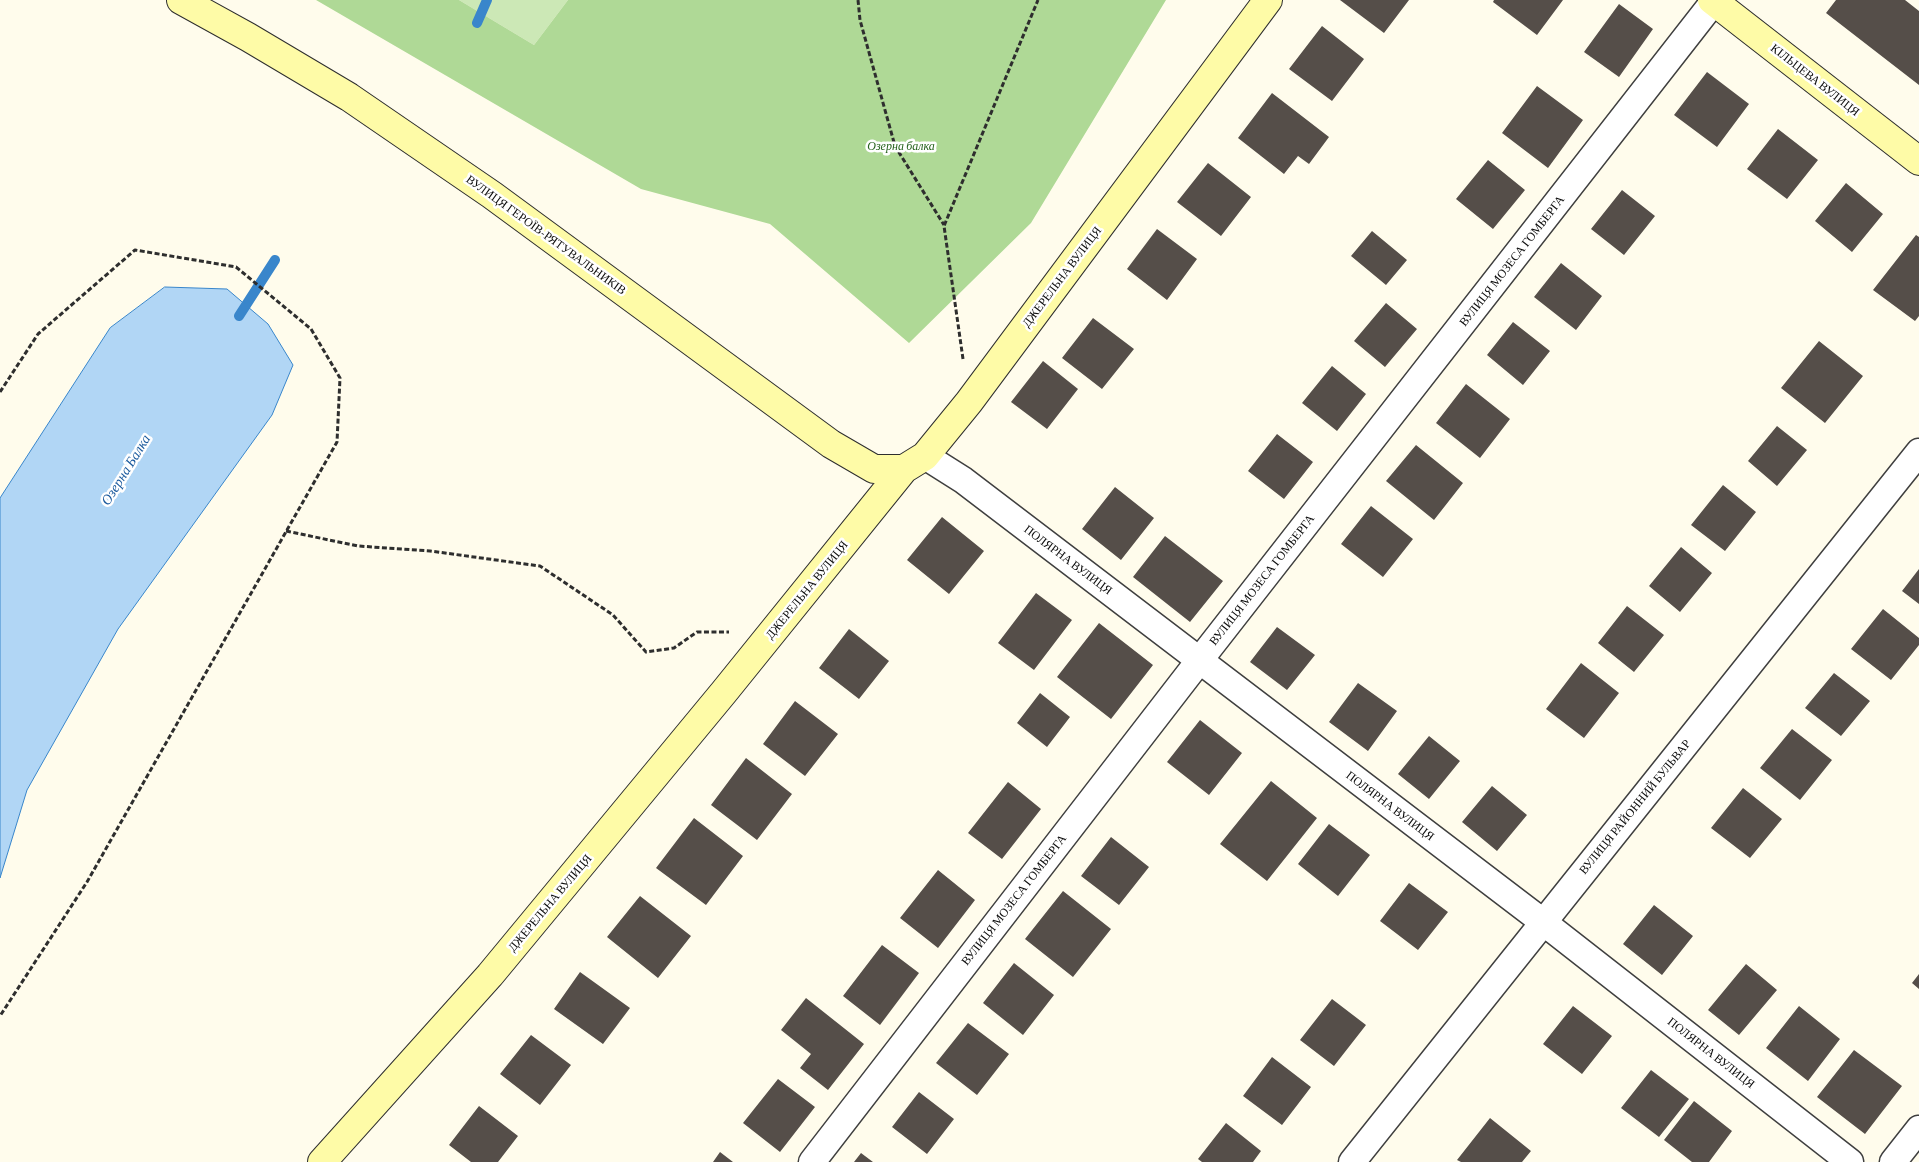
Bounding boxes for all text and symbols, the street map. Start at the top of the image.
street label: КІЛЬЦЕВА ВУЛИЦЯ [1768,41,1862,119]
park label: Озерна балка [867,139,935,153]
street label: ВУЛИЦЯ ГЕРОЇВ-РЯТУВАЛЬНИКІВ [463,172,629,298]
street label: ВУЛИЦЯ МОЗЕСА ГОМБЕРГА [1456,193,1568,329]
street label: ДЖЕРЕЛЬНА ВУЛИЦЯ [1019,224,1105,330]
water label: Озерна Балка [98,432,154,508]
street label: ВУЛИЦЯ МОЗЕСА ГОМБЕРГА [1206,512,1318,648]
street label: ПОЛЯРНА ВУЛИЦЯ [1021,522,1115,598]
street label: ДЖЕРЕЛЬНА ВУЛИЦЯ [763,538,851,642]
street label: ВУЛИЦЯ РАЙОННИЙ БУЛЬВАР [1576,737,1694,877]
street label: ПОЛЯРНА ВУЛИЦЯ [1343,768,1437,844]
street label: ВУЛИЦЯ МОЗЕСА ГОМБЕРГА [958,832,1070,968]
street label: ДЖЕРЕЛЬНА ВУЛИЦЯ [505,852,595,954]
street label: ПОЛЯРНА ВУЛИЦЯ [1664,1014,1758,1092]

